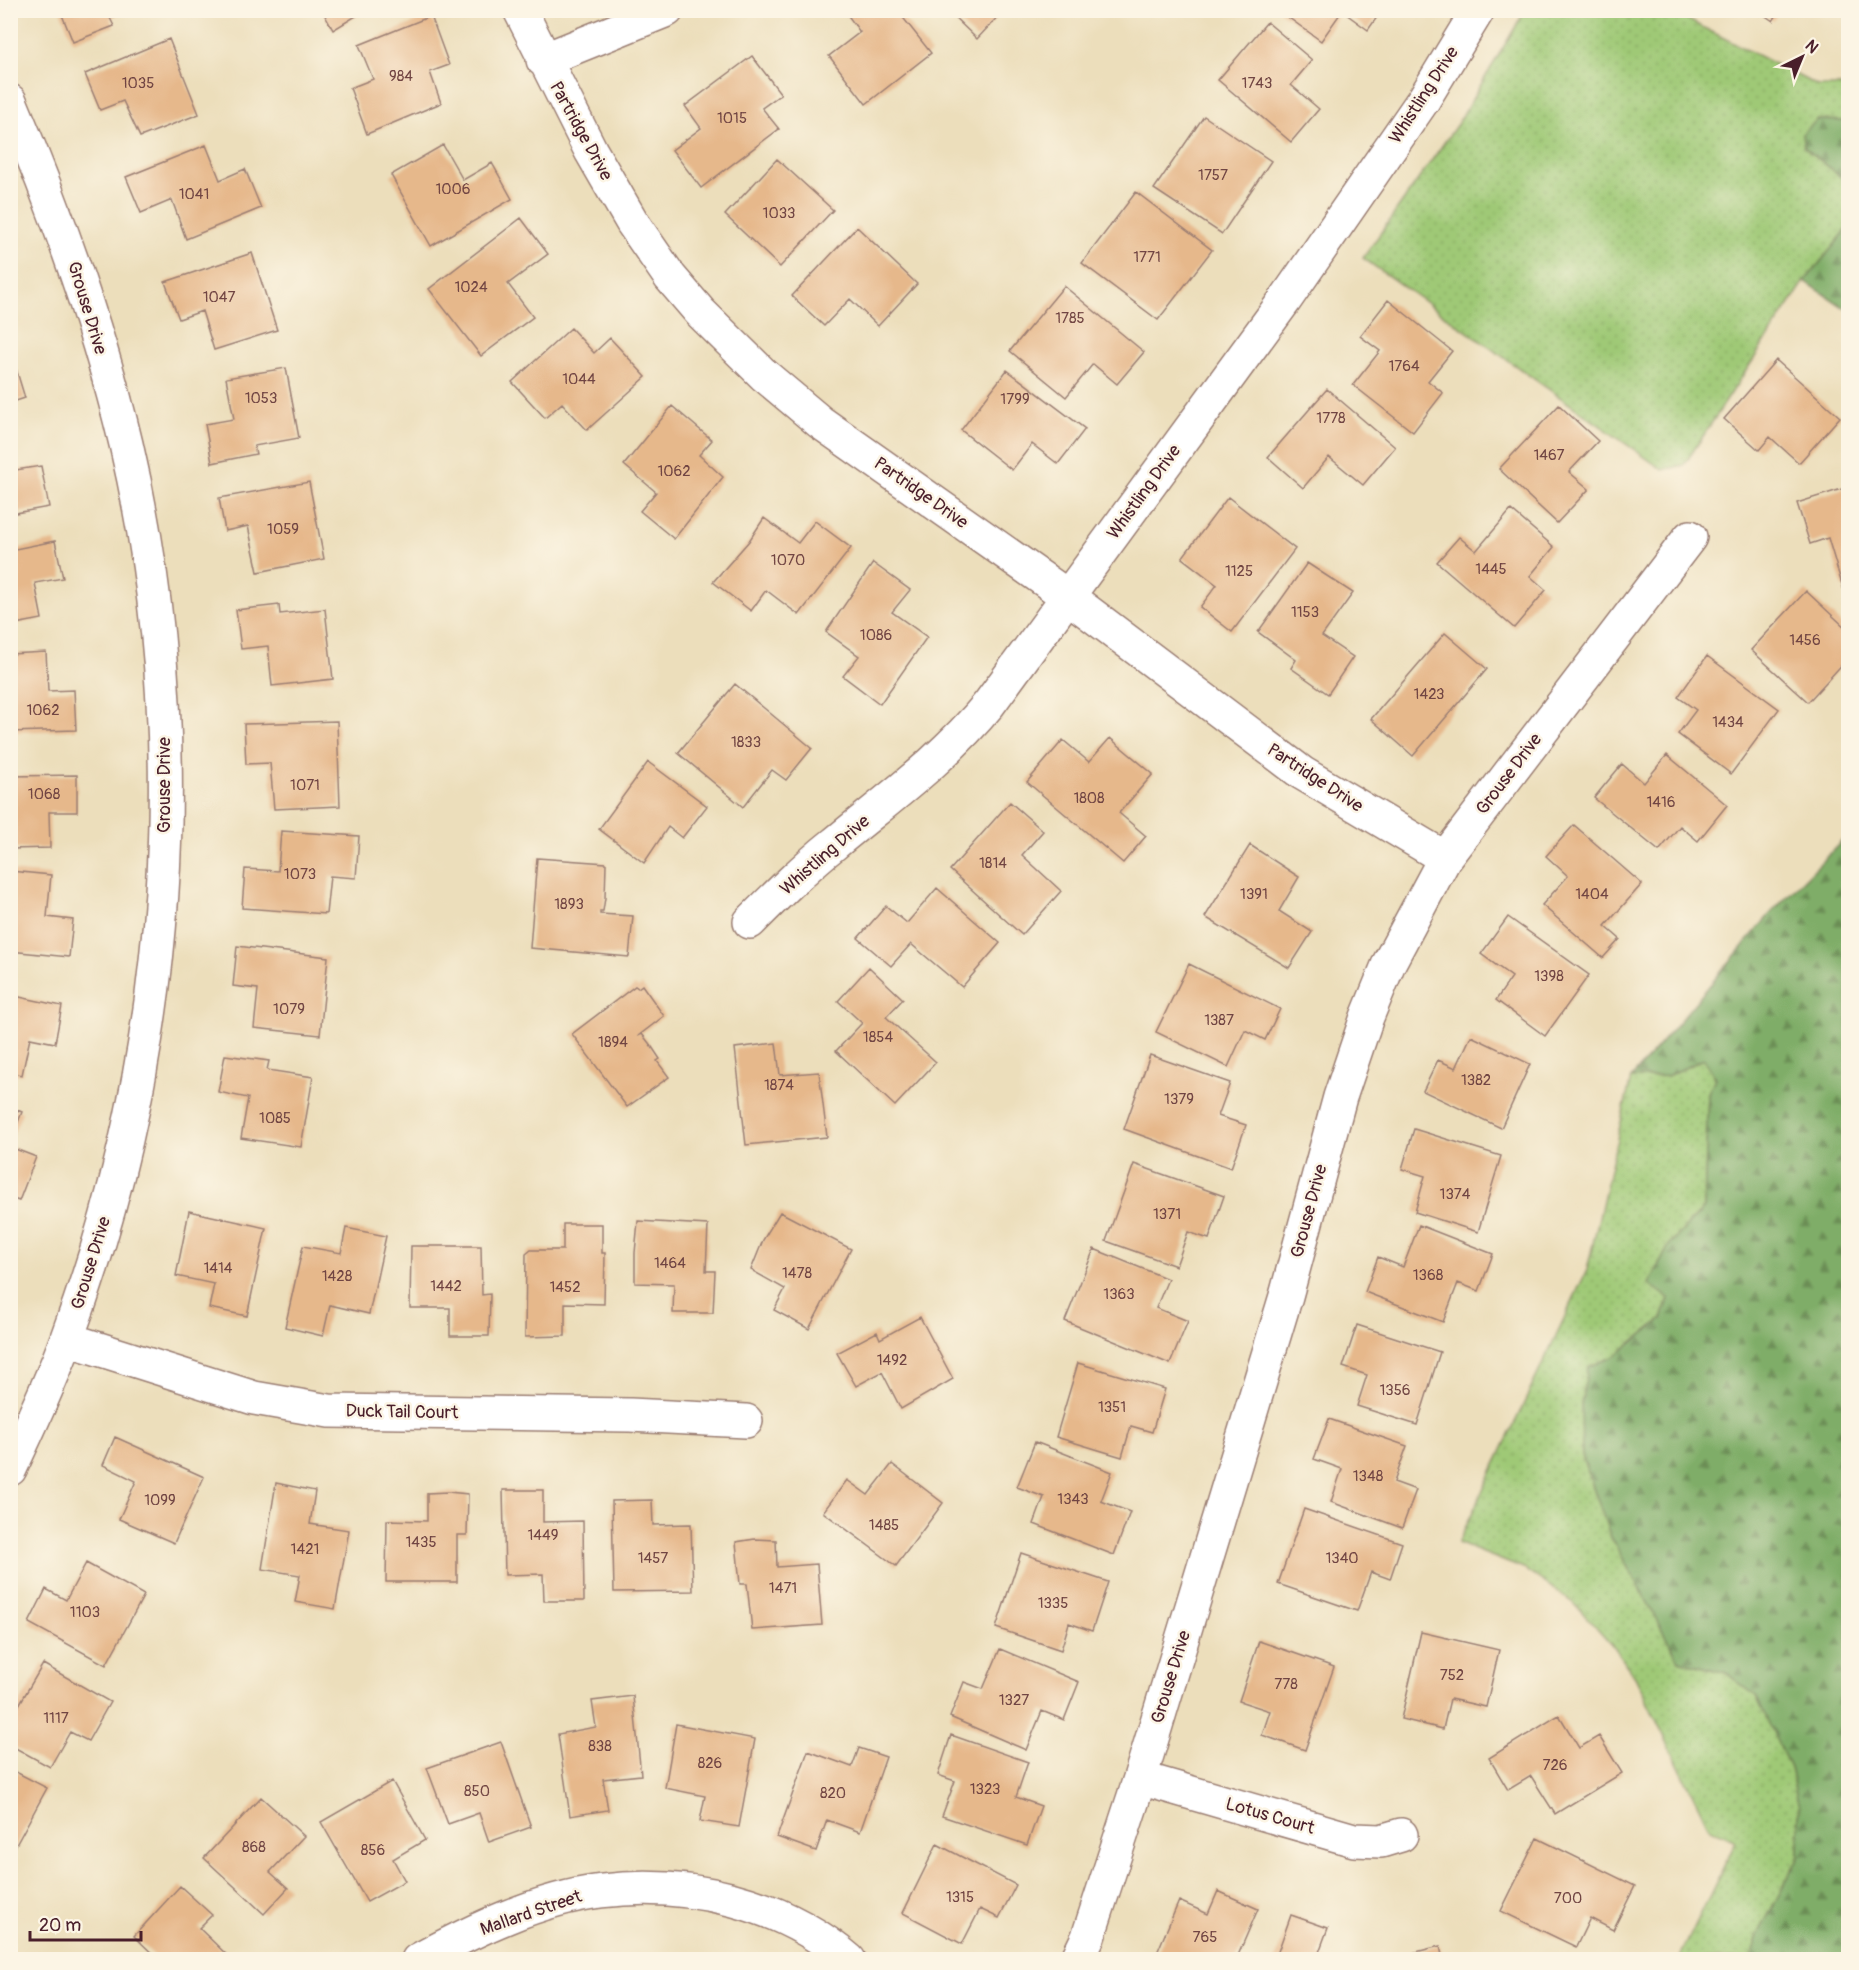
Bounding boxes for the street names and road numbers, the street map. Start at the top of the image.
street label: Whistling Drive [1384,42,1464,148]
street label: Partridge Drive [544,77,618,185]
street label: Grouse Drive [62,259,112,357]
street label: Whistling Drive [1102,440,1186,544]
street label: Partridge Drive [869,452,973,534]
street label: Grouse Drive [1471,729,1547,819]
street label: Grouse Drive [153,737,176,833]
street label: Partridge Drive [1263,738,1367,818]
street label: Whistling Drive [775,810,875,900]
street label: Grouse Drive [1285,1162,1333,1260]
street label: Grouse Drive [66,1214,116,1312]
street label: Duck Tail Court [345,1400,459,1424]
street label: Grouse Drive [1146,1628,1196,1726]
street label: Lotus Court [1223,1792,1318,1840]
street label: Mallard Street [477,1885,585,1941]

